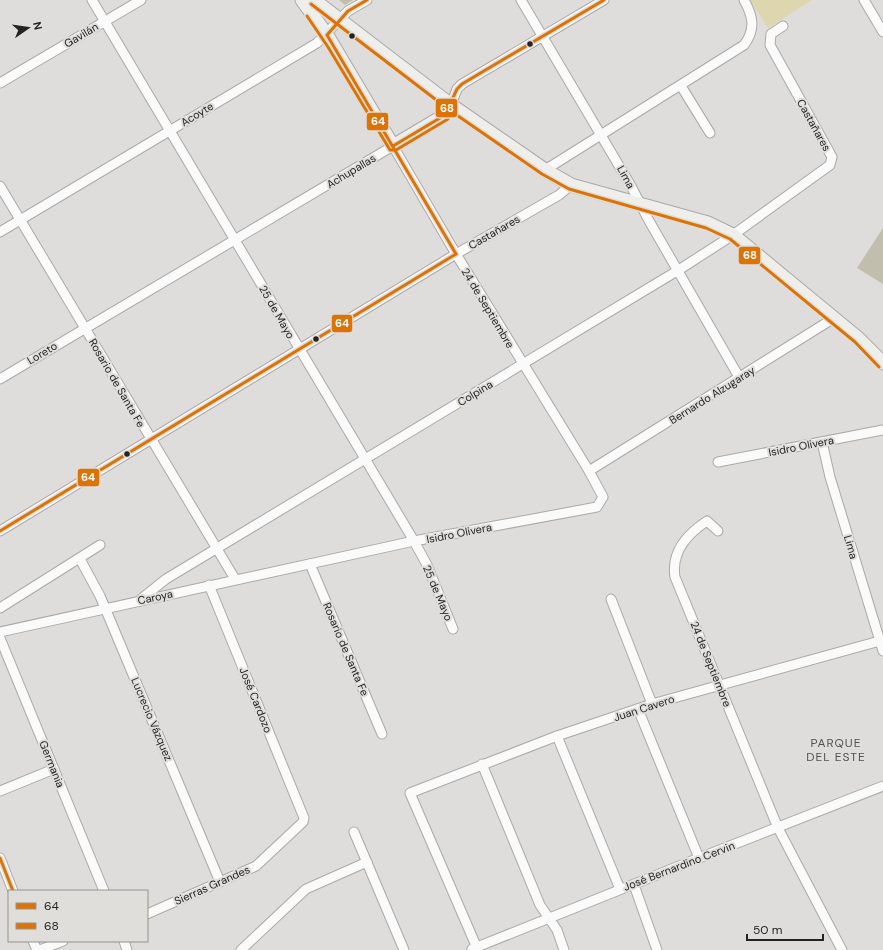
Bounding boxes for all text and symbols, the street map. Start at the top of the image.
north arrow [8,8,48,48]
street label: Gavilán [61,19,101,51]
text: N [30,20,45,31]
unlabelled marker [347,31,357,41]
unlabelled marker [525,39,535,49]
street label: Castañares [794,97,834,153]
line badge: 68 [435,98,458,118]
street label: Acoyte [178,99,216,129]
text: 68 [440,101,454,115]
line badge: 64 [366,112,389,131]
text: 64 [371,114,385,128]
street label: Achupallas [324,151,378,191]
street label: Lima [614,163,638,191]
street label: Castañares [466,212,522,252]
line badge: 68 [738,246,761,265]
text: 68 [743,248,757,262]
street label: 24 de Septiembre [459,265,517,351]
street label: 25 de Mayo [256,283,298,341]
line badge: 64 [331,314,353,333]
text: 64 [335,316,349,330]
unlabelled marker [311,334,321,344]
street label: Rosario de Santa Fe [86,336,148,430]
street label: Loreto [24,339,60,367]
street label: Bernardo Alzugaray [666,363,758,427]
street label: Colpina [455,377,495,409]
street label: Isidro Olivera [767,433,835,459]
unlabelled marker [122,449,132,459]
line badge: 64 [77,468,100,487]
text: 64 [81,470,95,484]
street label: Isidro Olivera [425,520,493,546]
street label: Lima [841,533,861,561]
street label: 25 de Mayo [420,563,456,623]
street label: Caroya [136,586,174,608]
street label: Rosario de Santa Fe [320,600,372,698]
street label: 24 de Septiembre [687,619,735,709]
street label: José Cardozo [237,665,275,735]
street label: Lucrecio Vázquez [128,675,176,763]
street label: Juan Cavero [612,692,676,724]
district label: PARQUE DEL ESTE [806,735,866,765]
street label: Germania [36,738,68,790]
street label: José Bernardino Cervin [621,838,737,894]
street label: Sierras Grandes [172,862,252,908]
legend [8,890,148,942]
text: 64 [44,898,59,914]
scale bar [747,916,823,942]
text: 68 [44,918,59,934]
text: 50 m [753,922,782,938]

